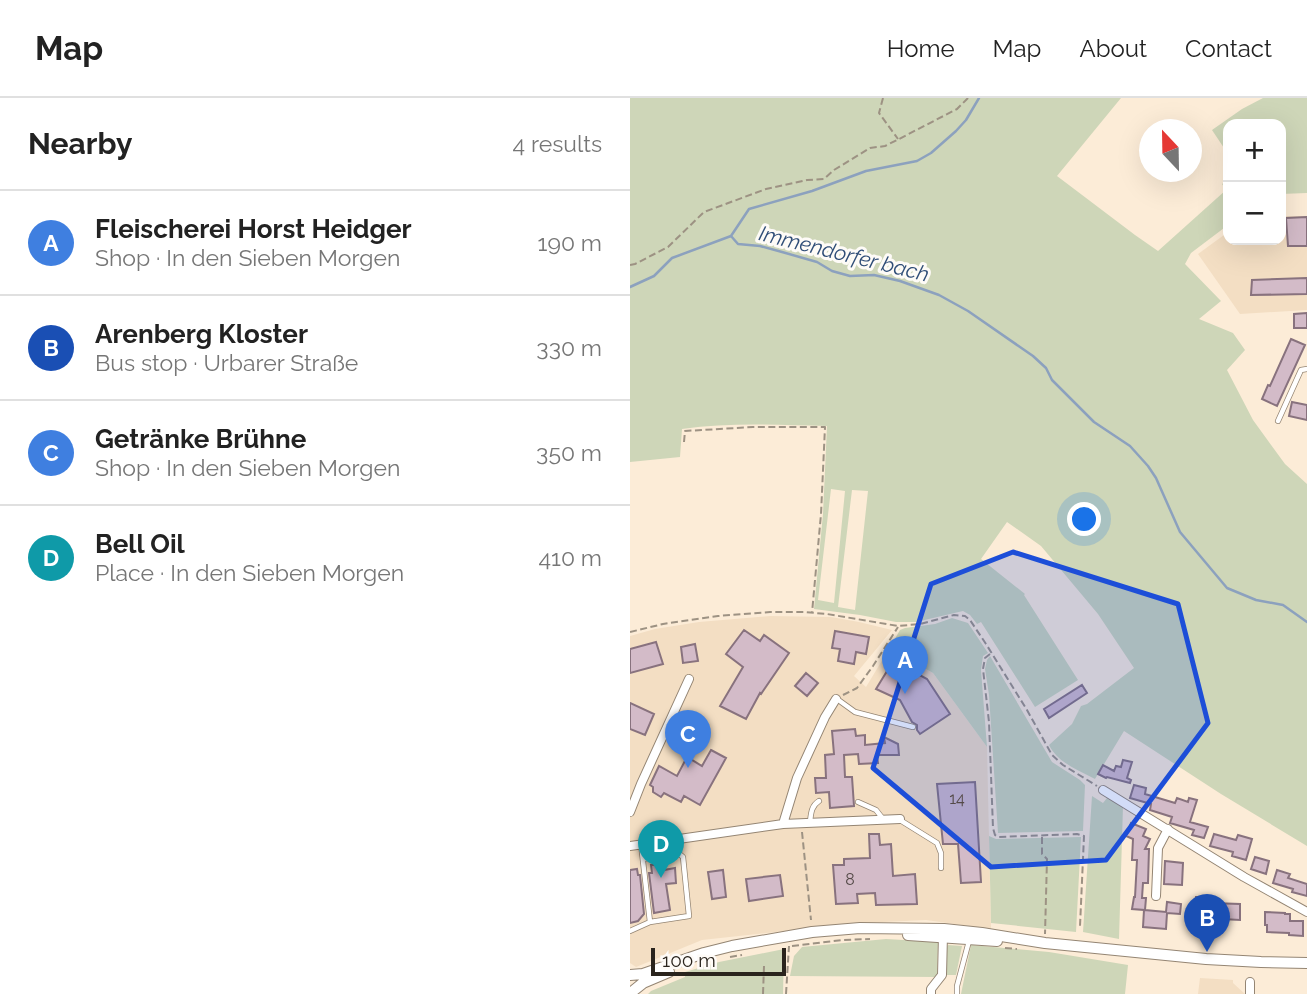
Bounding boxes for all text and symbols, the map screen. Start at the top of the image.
text: Map [35,29,103,68]
text: Home [887,34,955,63]
text: Map [993,34,1041,63]
text: About [1079,34,1147,63]
text: Contact [1185,34,1272,63]
north arrow [1139,119,1202,182]
map controls [1223,119,1286,245]
button: + [1223,119,1286,182]
text: Nearby [28,126,132,161]
text: 4 results [513,130,602,157]
button: − [1223,182,1286,245]
text: Fleischerei Horst Heidger [95,214,412,244]
water label: Immendorfer bach [757,220,932,287]
text: A [43,229,59,256]
text: 190 m [538,229,602,256]
text: Shop · In den Sieben Morgen [95,244,400,271]
text: Arenberg Kloster [95,319,308,349]
text: B [43,334,59,361]
text: 330 m [536,334,602,361]
text: Bus stop · Urbarer Straße [95,349,358,376]
text: Getränke Brühne [95,424,306,454]
text: C [43,439,59,466]
text: 350 m [536,439,602,466]
text: Shop · In den Sieben Morgen [95,454,400,481]
your location [1067,502,1101,536]
text: Bell Oil [95,529,185,559]
text: D [43,544,59,571]
text: 410 m [539,544,602,571]
text: Place · In den Sieben Morgen [95,559,404,586]
pin: A [882,636,928,694]
pin: C [665,710,711,768]
house number: 14 [949,789,965,808]
pin: D [638,820,684,878]
house number: 8 [845,870,855,889]
pin: B [1184,894,1230,952]
scale bar [651,945,786,977]
text: 100 m [662,949,716,971]

